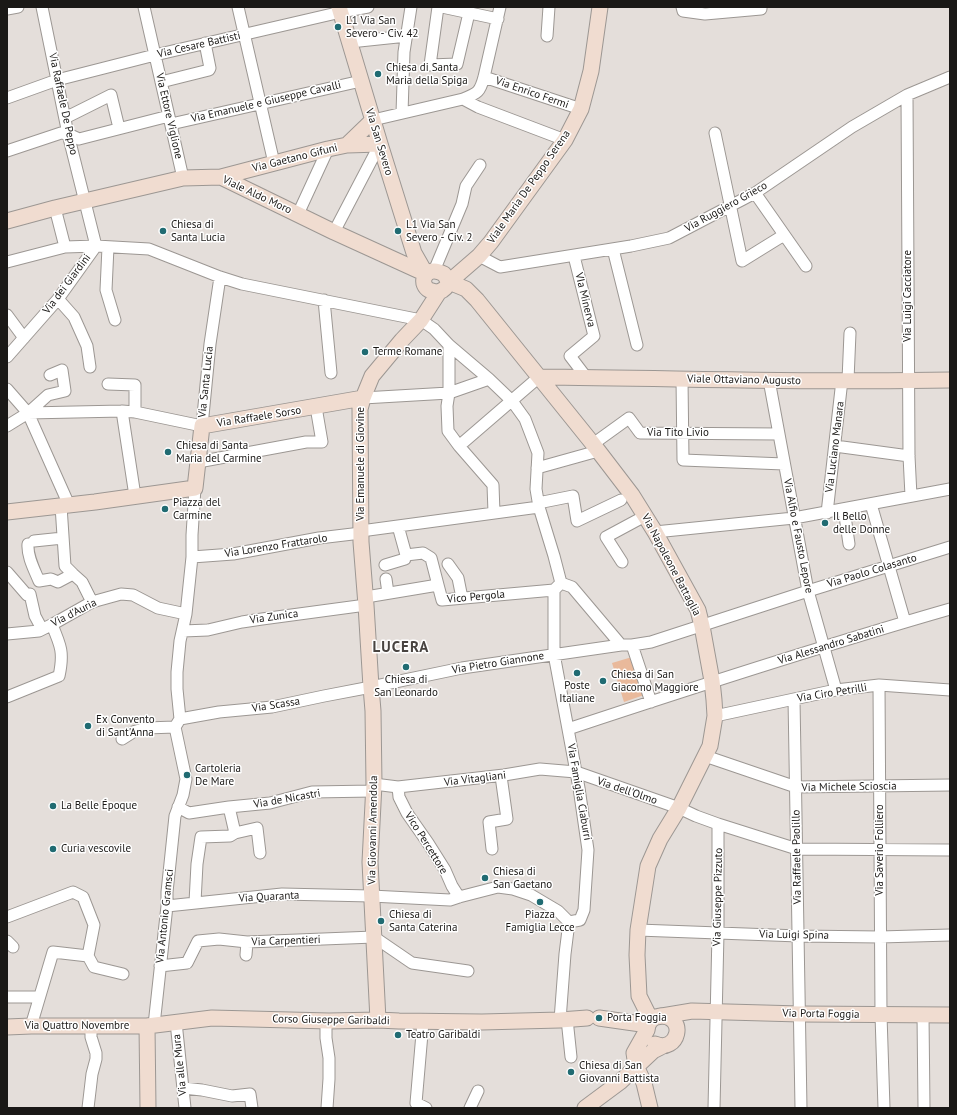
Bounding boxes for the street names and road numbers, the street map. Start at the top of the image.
street label: Via Cesare Battisti [156,29,242,61]
street label: Via Raffaele De Peppo [46,52,80,156]
street label: Via Ettore Viglione [153,72,185,160]
street label: Via Enrico Fermi [494,74,570,112]
street label: Via Emanuele e Giuseppe Cavalli [190,78,342,126]
street label: Via San Severo [363,107,395,177]
street label: Viale Maria De Peppo Serena [485,128,573,246]
street label: Via Gaetano Gifuni [251,141,339,175]
street label: Viale Aldo Moro [220,173,294,217]
street label: Via Ruggiero Grieco [682,179,770,235]
street label: Via Luigi Cacciatore [901,250,915,342]
street label: Via dei Giardini [40,251,94,317]
street label: VIa Minerva [572,271,598,329]
street label: Via Santa Lucia [196,346,216,418]
street label: Viale Ottaviano Augusto [687,372,801,388]
street label: Via Luciano Manara [823,401,847,493]
street label: Via Raffaele Sorso [216,404,302,430]
street label: Via Emanuele di Giovine [354,407,368,521]
street label: Via Tito Livio [647,426,709,440]
street label: Via Alfio e Fausto Lepore [780,478,816,594]
street label: Via Napoleone Battaglia [638,512,704,618]
street label: Via Lorenzo Frattarolo [224,531,328,561]
street label: Via Paolo Colasanto [826,551,918,591]
street label: Vico Pergola [446,588,506,606]
street label: Via d'Auria [49,596,99,630]
street label: Via Zunica [249,607,299,627]
street label: Via Alessandro Sabatini [776,623,886,667]
street label: Via Pietro Giannone [451,649,545,677]
street label: Via Ciro Petrilli [796,681,868,705]
street label: Via Scassa [251,695,301,715]
street label: Via Famiglia Ciaburri [564,743,594,841]
street label: Via Vitagliani [443,769,507,789]
street label: Via dell'Olmo [595,774,659,808]
street label: Via Giovanni Amendola [365,775,381,885]
street label: Via Michele Scioscia [801,780,897,794]
street label: Via de Nicastri [252,787,322,811]
street label: Via Saverio Folliero [873,804,887,896]
street label: Via Raffaele Paolillo [790,809,804,905]
street label: Vico Percettore [402,810,450,876]
street label: Via Giuseppe Pizzuto [711,848,725,946]
street label: Via Antonio Gramsci [153,868,177,964]
street label: Via Quaranta [238,889,300,905]
street label: Via Luigi Spina [759,928,829,942]
street label: Via Carpentieri [251,933,321,949]
street label: Via Porta Foggia [782,1007,860,1021]
street label: Corso Giuseppe Garibaldi [272,1012,390,1028]
street label: Via Quattro Novembre [25,1019,129,1033]
street label: Via alle Mura [170,1034,190,1096]

